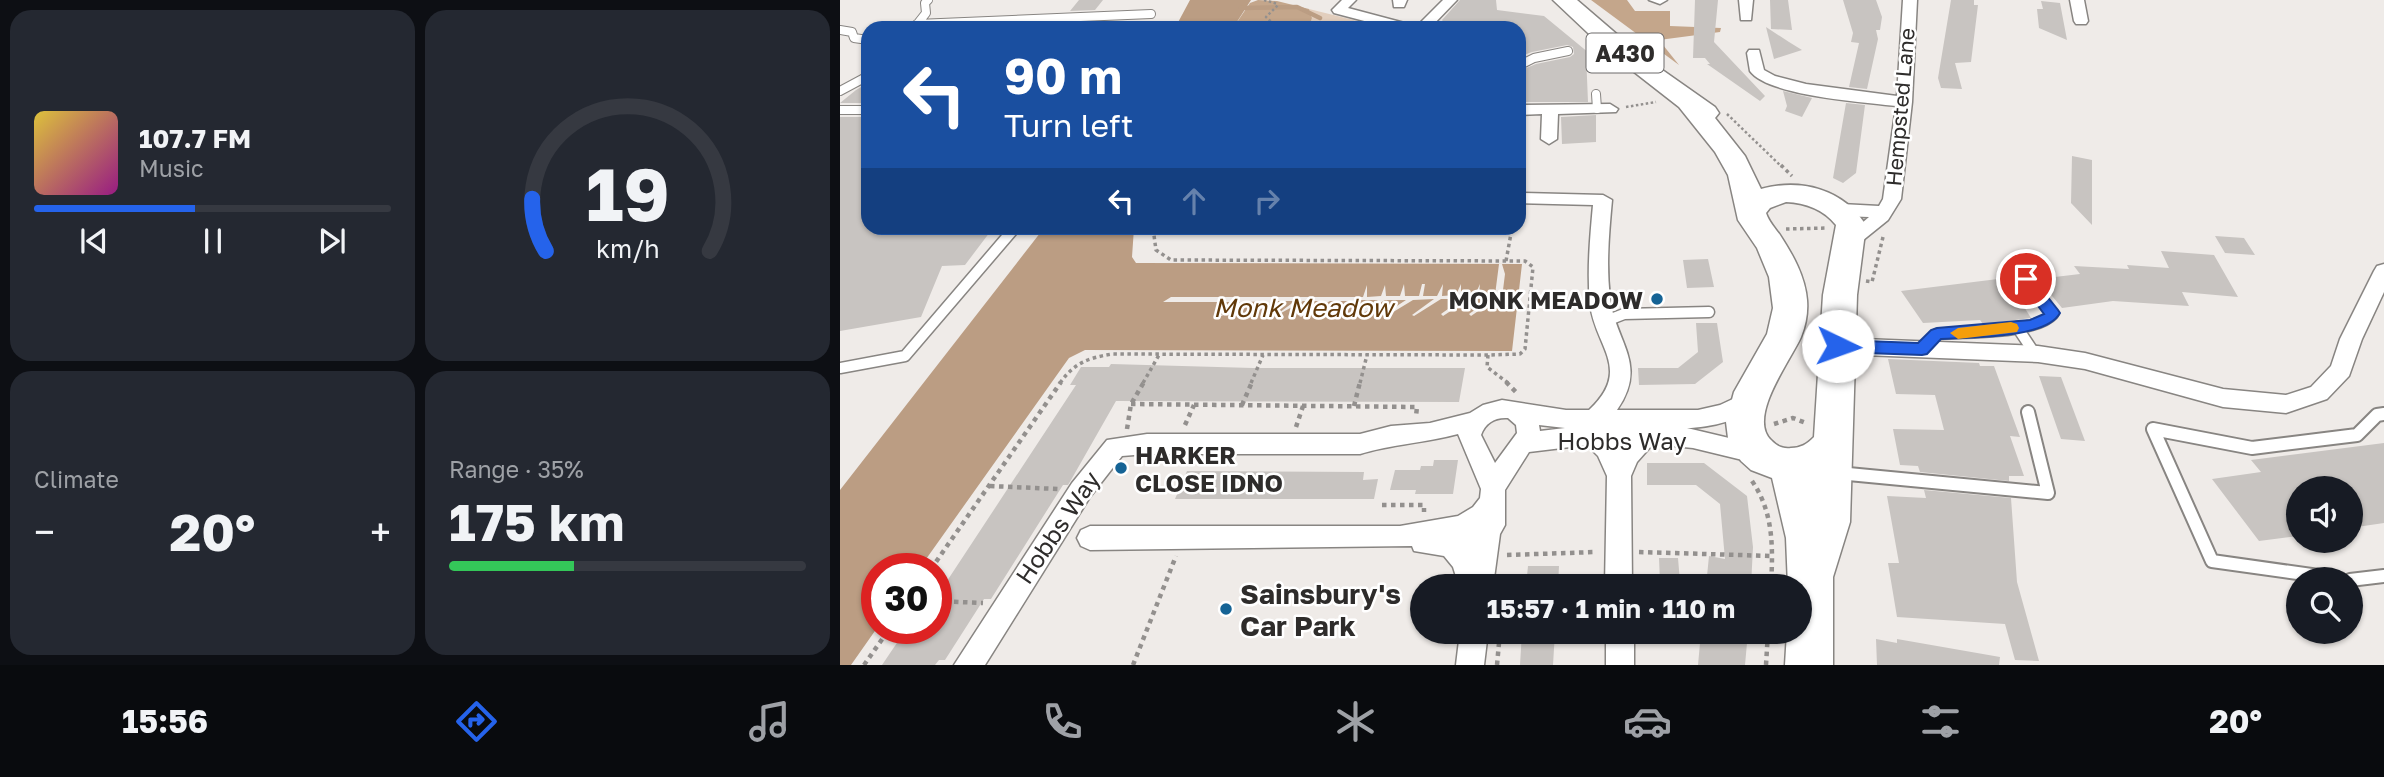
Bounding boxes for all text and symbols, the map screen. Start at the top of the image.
street label: Hempsted Lane [1880,27,1920,187]
road number: A430 [1586,34,1664,72]
text: 90 m [1004,46,1122,105]
icon: left [889,49,980,140]
text: Turn left [1004,106,1133,144]
text: 107.7 FM [139,123,251,154]
text: 19 [586,151,669,238]
text: Music [139,154,204,182]
icon: left [1102,182,1140,220]
icon: ahead [1175,182,1213,220]
icon: right [1248,182,1286,220]
icon: previous [75,222,113,260]
icon: pause [194,222,232,260]
icon: next [313,222,351,260]
text: km/h [596,233,659,264]
pin [1996,249,2056,309]
icon: arrive [2007,260,2045,298]
place label: MONK MEADOW [1449,285,1643,314]
marker: MONK MEADOW [1649,291,1665,307]
water label: Monk Meadow [1213,292,1396,323]
position arrow [1801,309,1875,383]
street label: Hobbs Way [1557,426,1687,455]
place label: HARKER CLOSE IDNO [1135,440,1283,497]
text: Range · 35% [449,455,584,483]
marker: HARKER CLOSE IDNO [1113,460,1129,476]
text: Climate [34,465,119,493]
street label: Hobbs Way [1009,465,1105,589]
map controls [2286,476,2363,644]
button: sound [2286,476,2363,553]
text: 175 km [449,490,625,552]
text: 20° [170,500,255,562]
text: − [34,509,55,554]
text: + [370,509,391,554]
speed limit sign: 30 [861,553,952,644]
button: search [2286,567,2363,644]
place label: Sainsbury's Car Park [1240,577,1401,642]
text: 15:57 · 1 min · 110 m [1487,593,1735,624]
marker: Sainsbury's Car Park [1218,601,1234,617]
icon: directions [452,697,501,746]
icon: music [745,697,794,746]
icon: phone [1038,697,1087,746]
icon: climate [1331,697,1380,746]
icon: car [1623,697,1672,746]
icon: filters [1916,697,1965,746]
text: 15:56 [122,702,208,740]
text: 20° [2209,702,2262,740]

